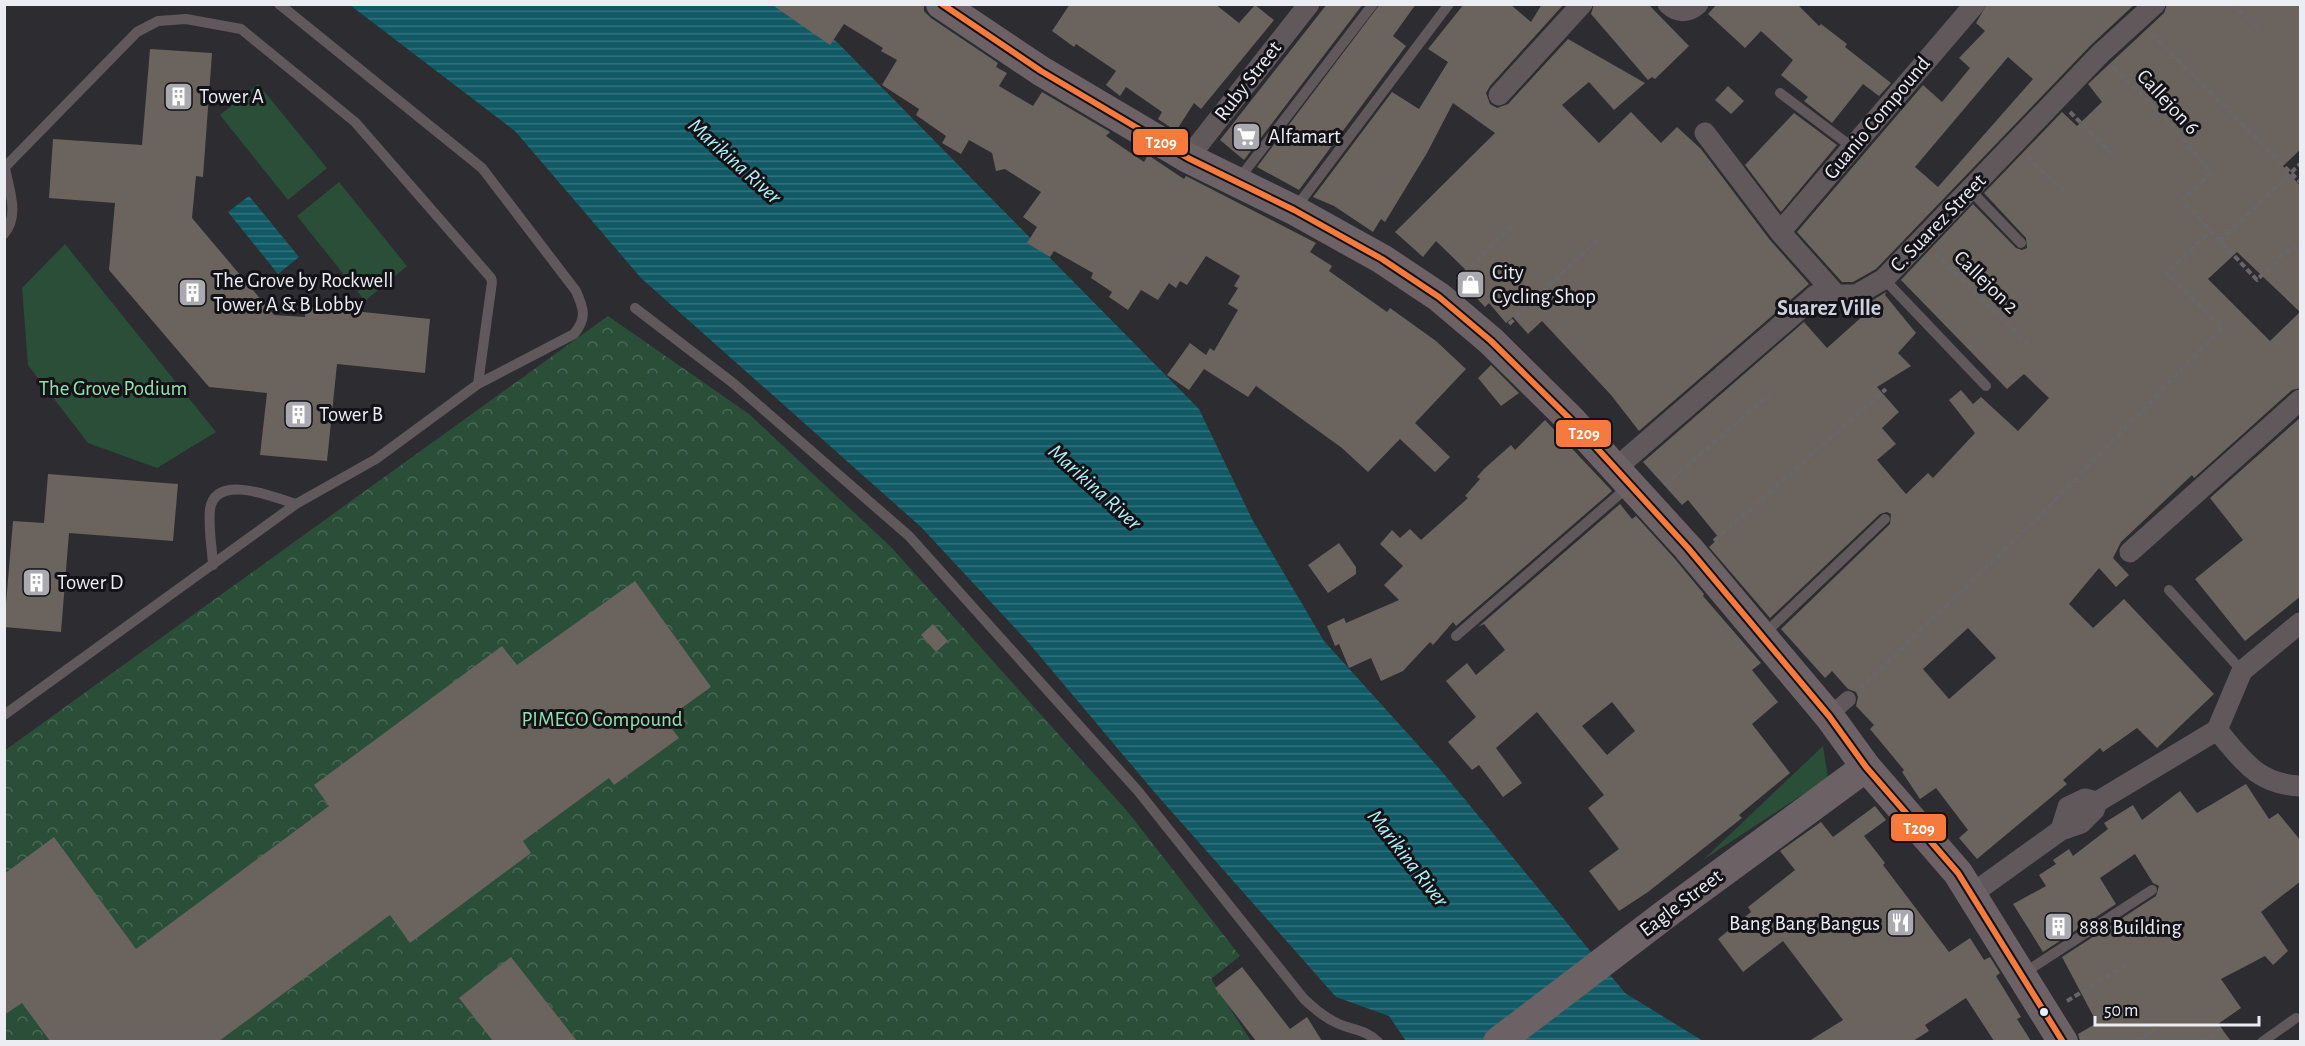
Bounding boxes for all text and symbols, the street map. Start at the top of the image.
street label: Ruby Street [1211,37,1285,125]
street label: Guanio Compound [1820,53,1934,183]
street label: Callejon 6 [2133,65,2203,139]
building icon: Tower A [162,80,194,112]
place label: Tower A [199,86,264,107]
water label: Marikina River [684,114,786,209]
supermarket icon: Alfamart [1231,120,1263,152]
place label: Alfamart [1268,126,1341,147]
line badge: T209 [1132,128,1189,156]
text: T209 [1145,135,1177,151]
street label: C. Suarez Street [1886,170,1990,276]
street label: Callejon 2 [1950,247,2022,317]
place label: City Cycling Shop [1492,262,1596,307]
shop icon: City Cycling Shop [1455,268,1487,300]
place label: The Grove by Rockwell Tower A & B Lobby [213,270,394,315]
building icon: The Grove by Rockwell Tower A & B Lobby [176,276,208,308]
district label: Suarez Ville [1777,297,1881,319]
park label: The Grove Podium [39,378,187,399]
building icon: Tower B [282,398,314,430]
place label: Tower B [319,404,383,425]
line badge: T209 [1555,419,1612,448]
text: T209 [1568,426,1600,442]
water label: Marikina River [1044,440,1146,535]
building icon: Tower D [20,566,52,598]
place label: Tower D [57,572,123,593]
park label: PIMECO Compound [521,709,683,730]
water label: Marikina River [1364,805,1453,911]
line badge: T209 [1890,813,1947,842]
text: T209 [1903,821,1935,837]
street label: Eagle Street [1636,865,1726,941]
restaurant icon: Bang Bang Bangus [1885,907,1917,939]
building icon: 888 Building [2042,911,2074,943]
place label: Bang Bang Bangus [1729,913,1880,934]
place label: 888 Building [2079,917,2182,938]
scale bar [2095,989,2258,1027]
text: 50 m [2104,1002,2138,1020]
unlabelled marker [2038,1006,2050,1018]

